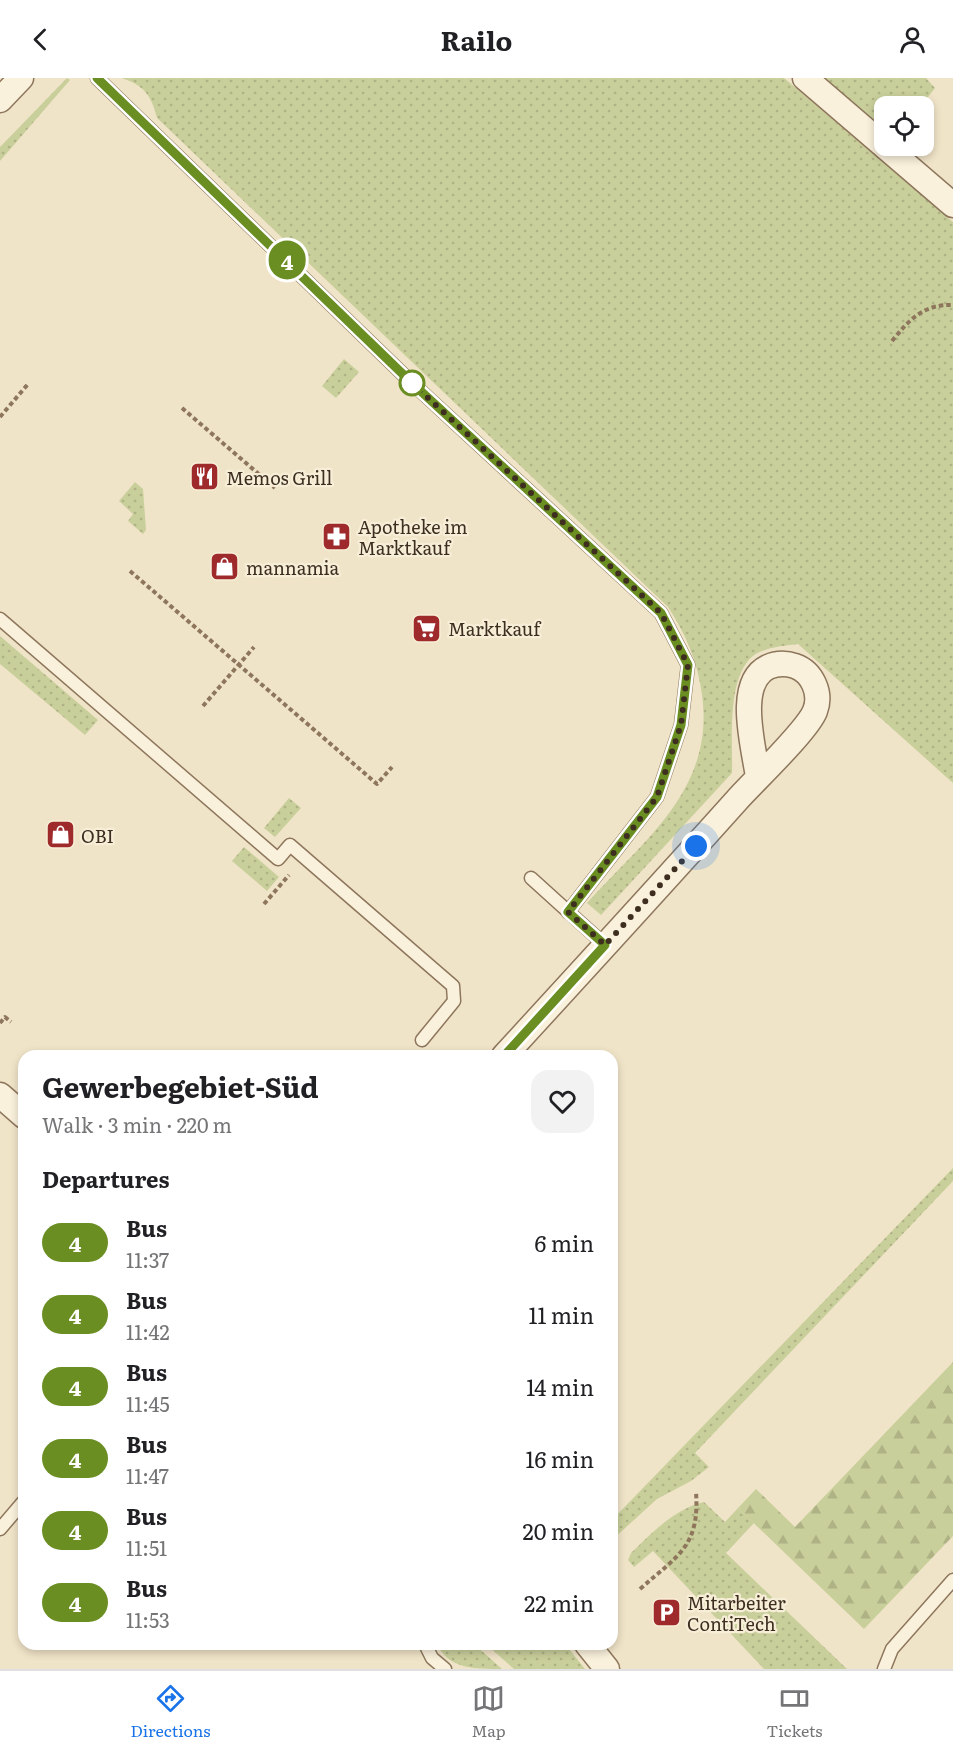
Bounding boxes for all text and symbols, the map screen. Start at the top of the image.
text: Railo [441,19,512,59]
icon: back [24,23,57,56]
icon: person [896,23,929,56]
map controls [874,96,934,156]
button: locate [874,96,934,156]
line badge: 4 [268,240,306,279]
text: 4 [281,245,293,276]
unlabelled marker [399,370,425,396]
restaurant icon: Memos Grill [189,461,221,493]
place label: Memos Grill [226,464,332,491]
place label: Apotheke im Marktkauf [358,513,468,561]
pharmacy icon: Apotheke im Marktkauf [321,520,353,552]
shop icon: mannamia [209,551,241,583]
place label: mannamia [246,554,340,581]
supermarket icon: Marktkauf [411,612,443,644]
place label: Marktkauf [448,615,542,642]
shop icon: OBI [44,819,76,851]
place label: OBI [81,822,114,849]
your location [681,831,711,861]
text: Gewerbegebiet-Süd [42,1065,319,1107]
button: heart [531,1070,594,1133]
text: Walk · 3 min · 220 m [42,1109,232,1139]
text: Departures [42,1162,169,1195]
text: Bus [126,1211,167,1244]
text: 6 min [535,1226,594,1259]
text: 4 [69,1227,81,1258]
text: 11:37 [126,1244,169,1274]
text: Bus [126,1283,167,1316]
text: 11 min [528,1298,594,1331]
text: 4 [69,1299,81,1330]
text: 11:42 [126,1316,170,1346]
text: Bus [126,1355,167,1388]
text: 14 min [526,1370,594,1403]
text: 4 [69,1371,81,1402]
text: 11:45 [126,1388,170,1418]
text: Bus [126,1427,167,1460]
text: 16 min [526,1442,594,1475]
text: 4 [69,1443,81,1474]
text: 11:47 [126,1460,169,1490]
text: Bus [126,1499,167,1532]
text: 20 min [522,1514,594,1547]
text: 4 [69,1515,81,1546]
text: 11:51 [126,1532,167,1562]
text: Bus [126,1571,167,1604]
text: 22 min [524,1586,594,1619]
text: 4 [69,1587,81,1618]
place label: Mitarbeiter ContiTech [687,1589,786,1637]
parking icon: Mitarbeiter ContiTech [650,1596,682,1628]
text: 11:53 [126,1604,170,1634]
tab: Directions [131,1682,210,1742]
tab: Map [471,1682,506,1742]
tab: Tickets [767,1682,822,1742]

